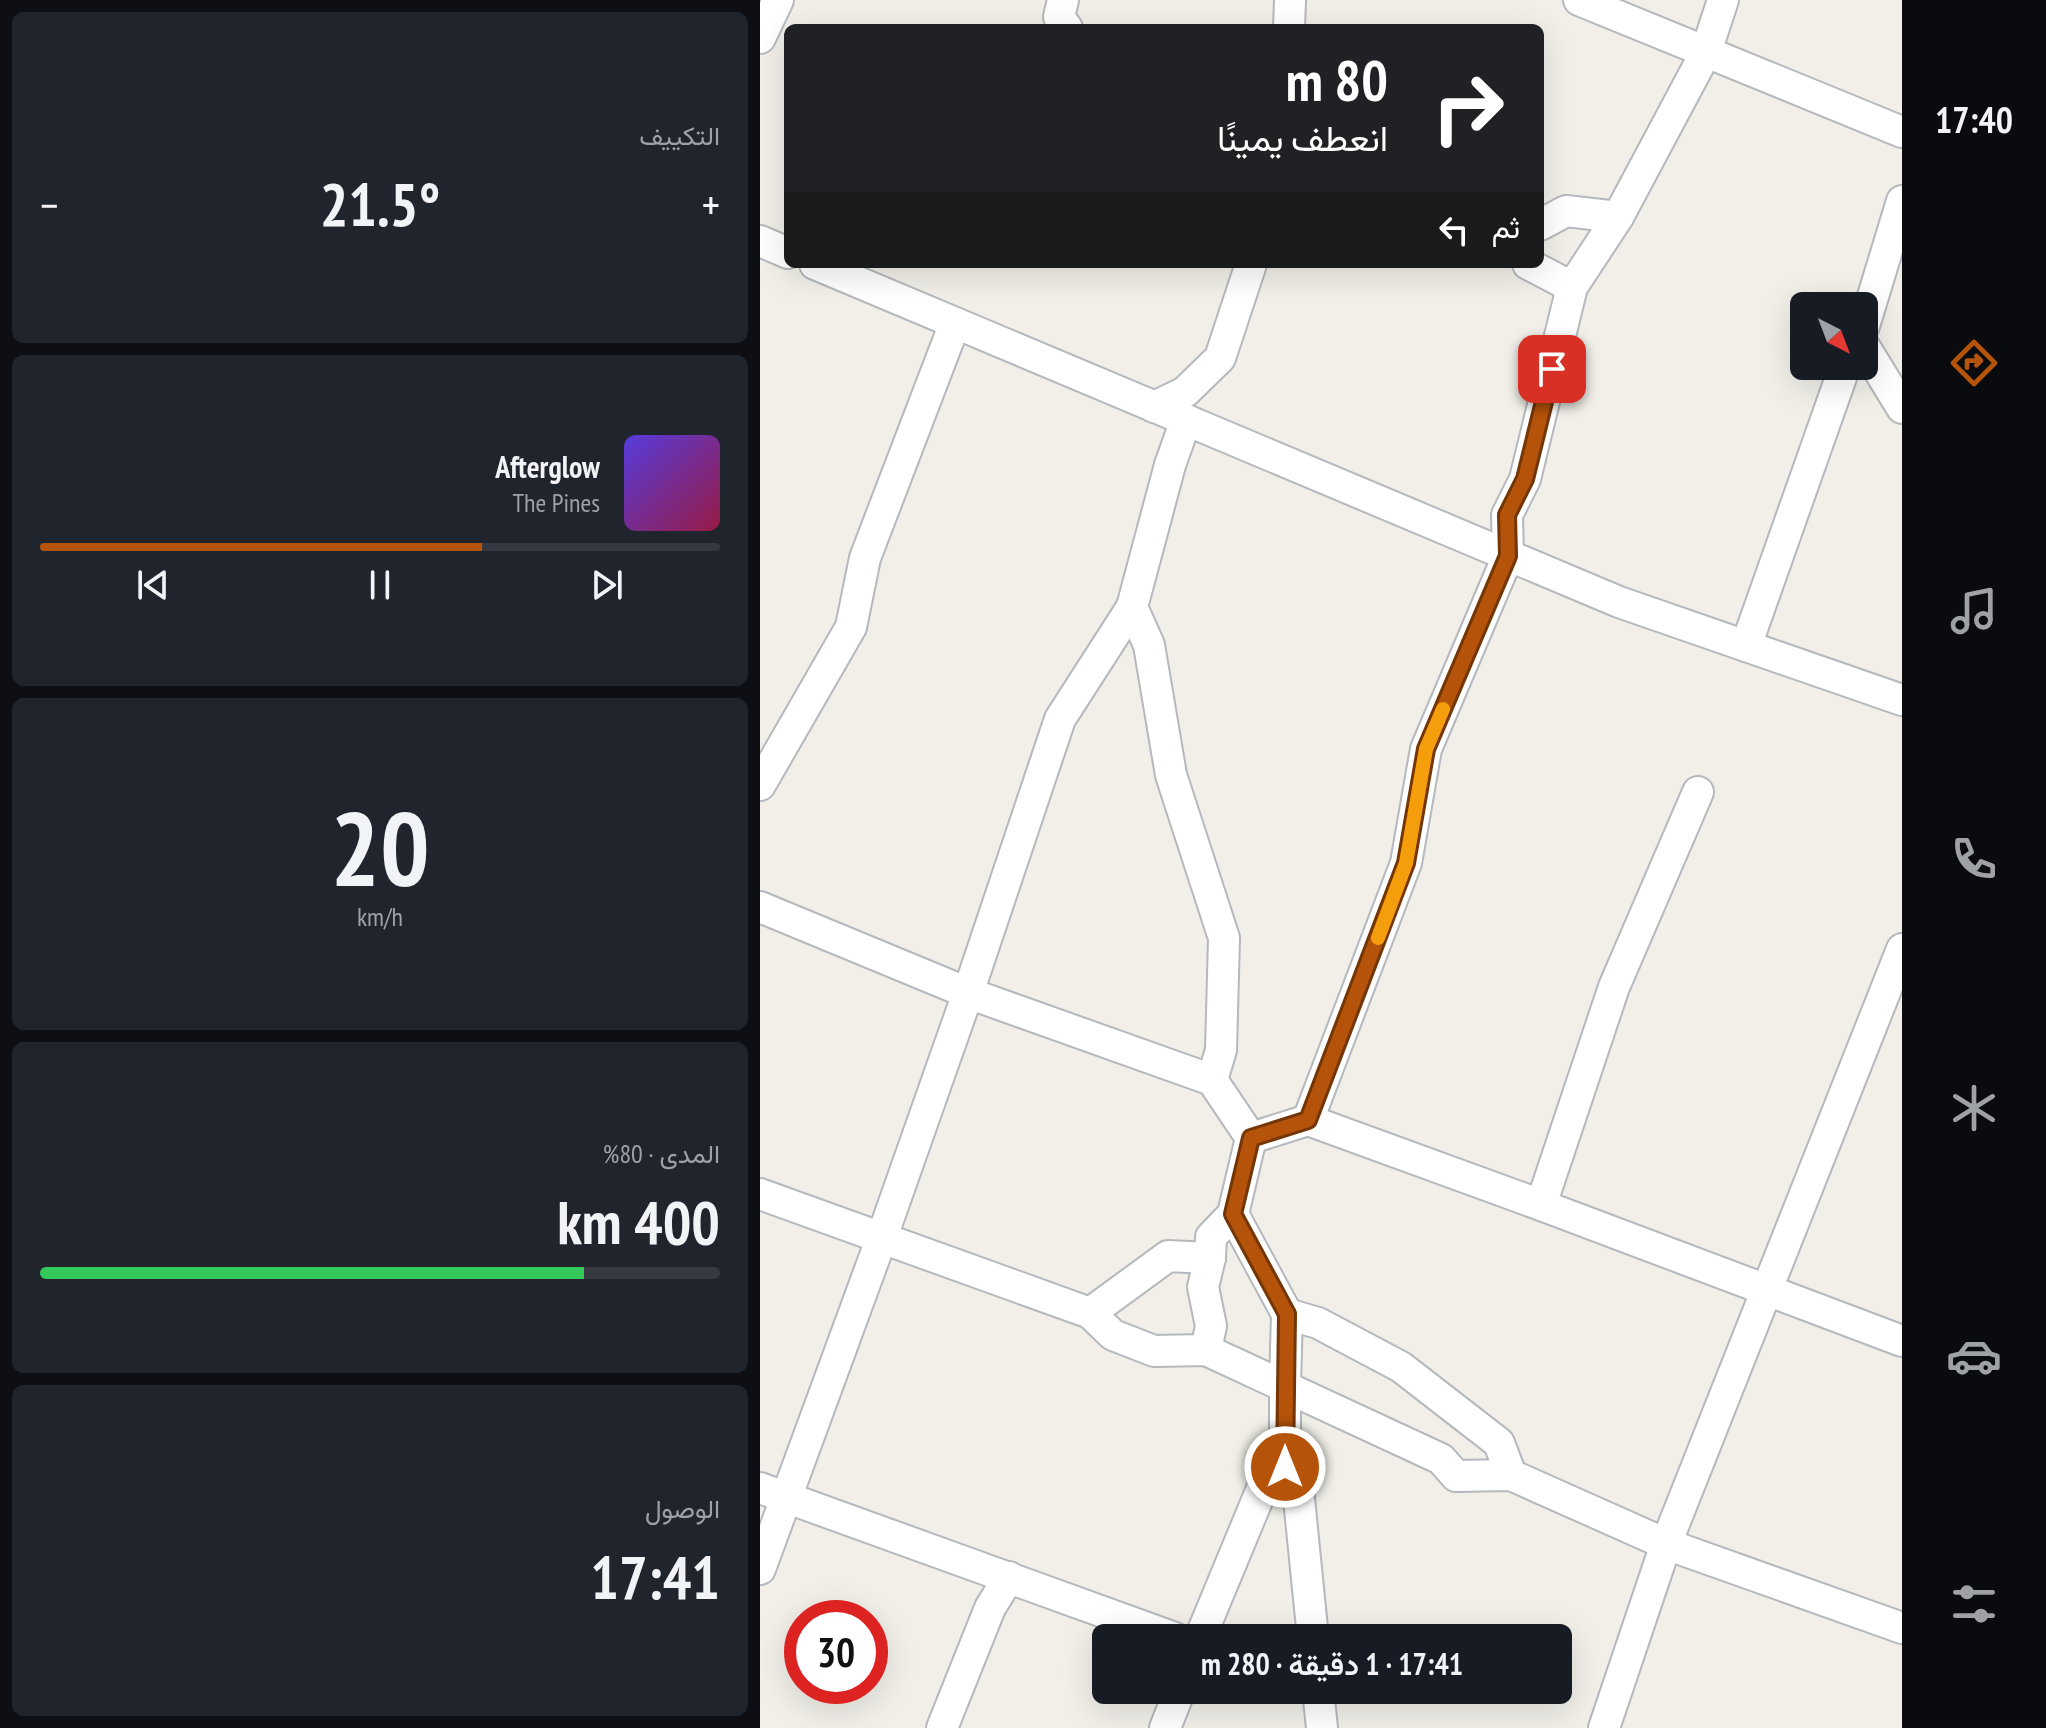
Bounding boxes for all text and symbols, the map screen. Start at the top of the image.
text: 80 m [1286,44,1388,116]
icon: right [1416,56,1520,160]
text: 17:40 [1935,96,2013,143]
text: انعطف يمينًا [1217,114,1388,161]
text: التكييف [639,119,720,152]
text: 21.5° [320,165,440,243]
text: − [40,176,58,233]
text: + [702,176,720,233]
text: ثم [1492,207,1520,246]
icon: left [1432,208,1476,252]
north arrow [1790,292,1878,380]
map controls [1790,292,1878,380]
pin [1518,335,1586,403]
icon: directions [1946,335,2002,391]
icon: arrive [1530,347,1574,391]
text: Afterglow [495,447,600,486]
text: The Pines [512,486,600,519]
icon: previous [131,563,175,607]
icon: pause [358,563,402,607]
icon: next [585,563,629,607]
icon: music [1946,583,2002,639]
text: 20 [330,780,430,915]
icon: phone [1946,831,2002,887]
text: km/h [357,900,403,933]
icon: climate [1946,1080,2002,1136]
text: المدى · 80% [603,1137,720,1170]
text: 400 km [557,1183,720,1261]
icon: car [1946,1328,2002,1384]
position arrow [1243,1425,1327,1509]
text: الوصول [645,1492,720,1525]
text: 17:41 [590,1538,720,1616]
icon: filters [1946,1576,2002,1632]
speed limit sign: 30 [784,1600,888,1704]
text: 17:41 · 1 دقيقة · 280 m [1201,1644,1463,1683]

